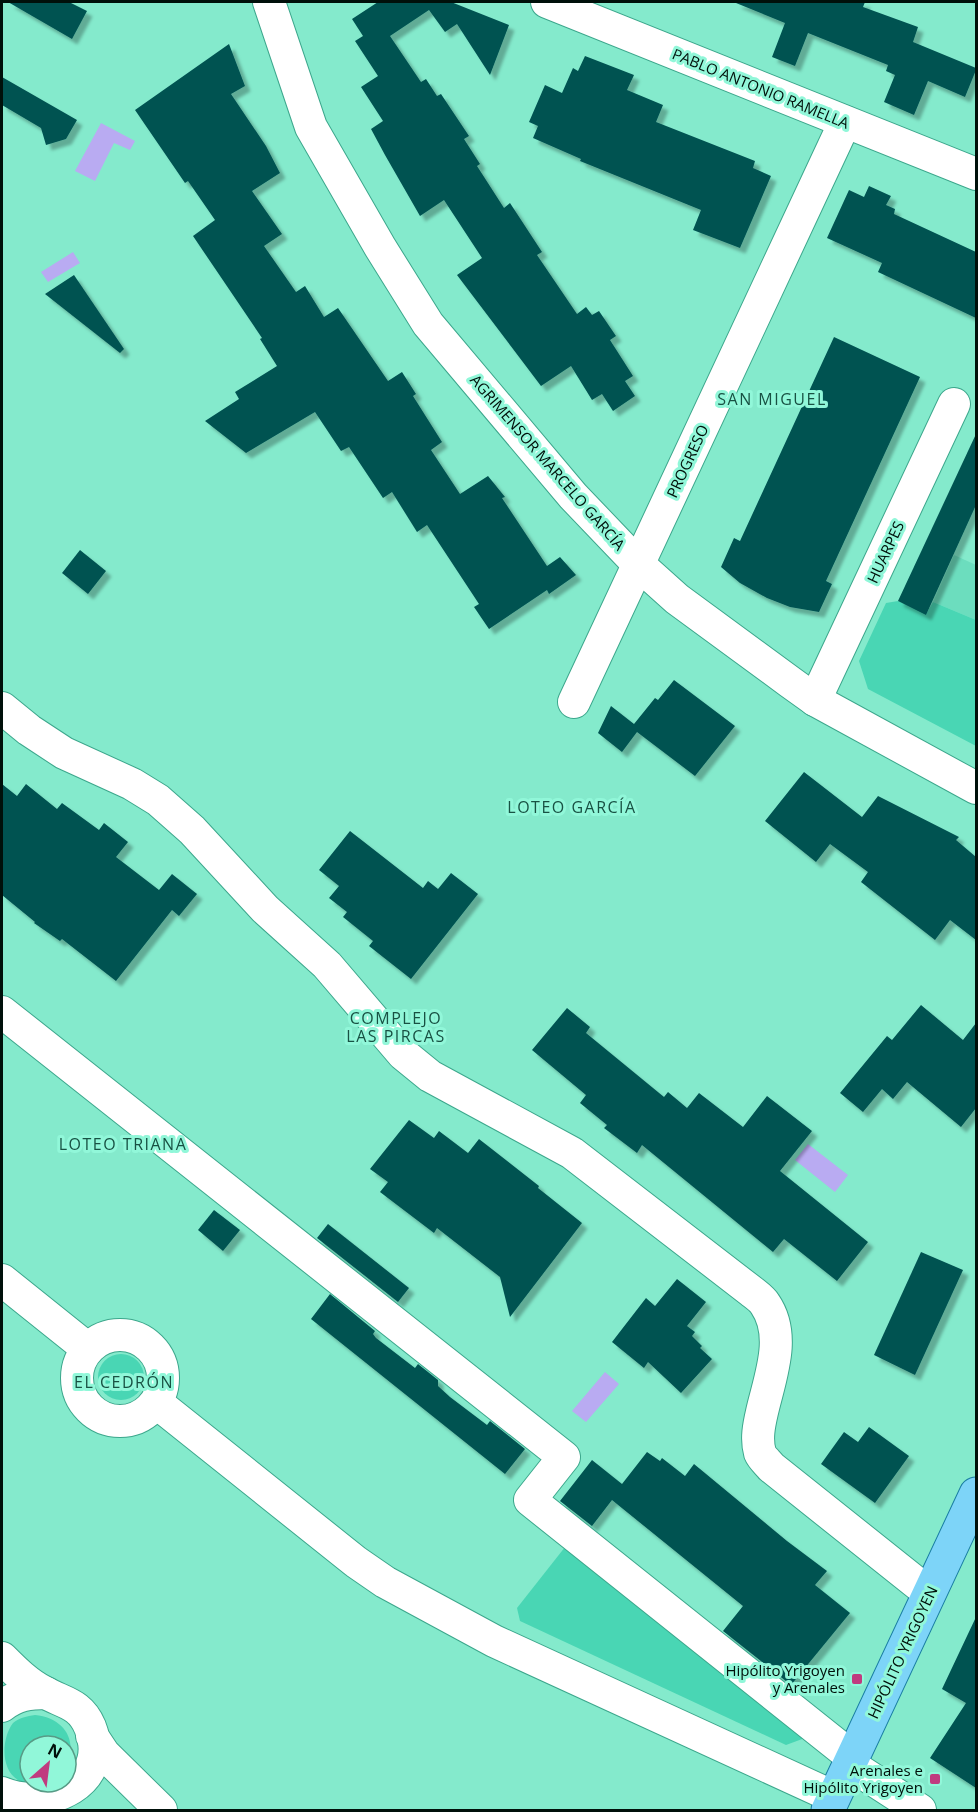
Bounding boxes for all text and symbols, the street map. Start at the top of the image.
street label: PABLO ANTONIO RAMELLA [670,43,853,133]
street label: AGRIMENSOR MARCELO GARCÍA [466,370,630,554]
district label: SAN MIGUEL [717,388,827,410]
street label: PROGRESO [661,421,713,501]
street label: HUARPES [862,518,908,586]
district label: LOTEO GARCÍA [507,796,637,818]
district label: COMPLEJO LAS PIRCAS [346,1007,446,1047]
district label: LOTEO TRIANA [59,1133,187,1155]
district label: EL CEDRÓN [74,1371,174,1393]
street label: HIPÓLITO YRIGOYEN [862,1582,942,1722]
place label: Hipólito Yrigoyen y Arenales [726,1660,845,1697]
marker: Hipólito Yrigoyen y Arenales [850,1672,864,1686]
north arrow [18,1734,78,1794]
text: N [44,1738,66,1764]
place label: Arenales e Hipólito Yrigoyen [804,1760,923,1797]
marker: Arenales e Hipólito Yrigoyen [928,1772,942,1786]

